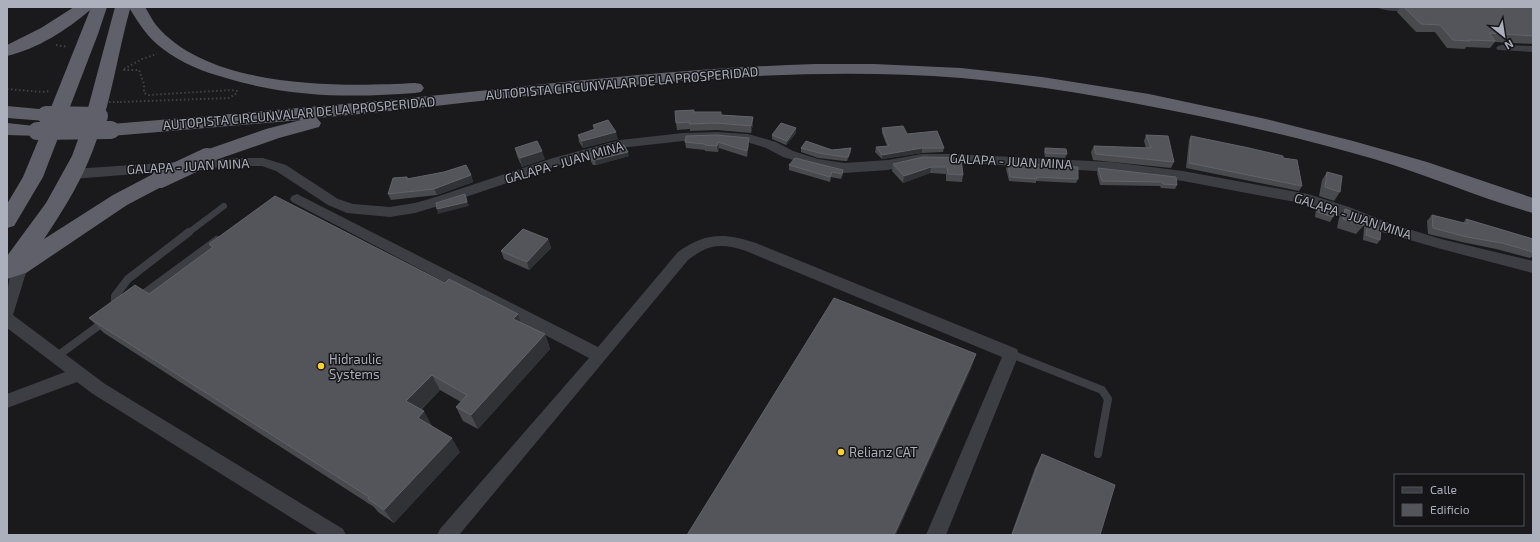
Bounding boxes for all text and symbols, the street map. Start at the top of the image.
north arrow [1484,16,1524,56]
text: N [1503,37,1516,53]
street label: AUTOPISTA CIRCUNVALAR DE LA PROSPERIDAD [485,63,759,103]
street label: AUTOPISTA CIRCUNVALAR DE LA PROSPERIDAD [162,93,436,133]
street label: GALAPA - JUAN MINA [503,137,625,187]
street label: GALAPA - JUAN MINA [949,150,1073,172]
street label: GALAPA - JUAN MINA [126,155,250,177]
street label: GALAPA - JUAN MINA [1292,189,1414,243]
place label: Hidraulic Systems [329,351,382,382]
marker: Hidraulic Systems [316,361,326,371]
place label: Relianz CAT [849,444,918,460]
marker: Relianz CAT [836,447,846,457]
legend [1394,474,1524,526]
text: Calle [1430,482,1457,496]
text: Edificio [1430,502,1470,516]

